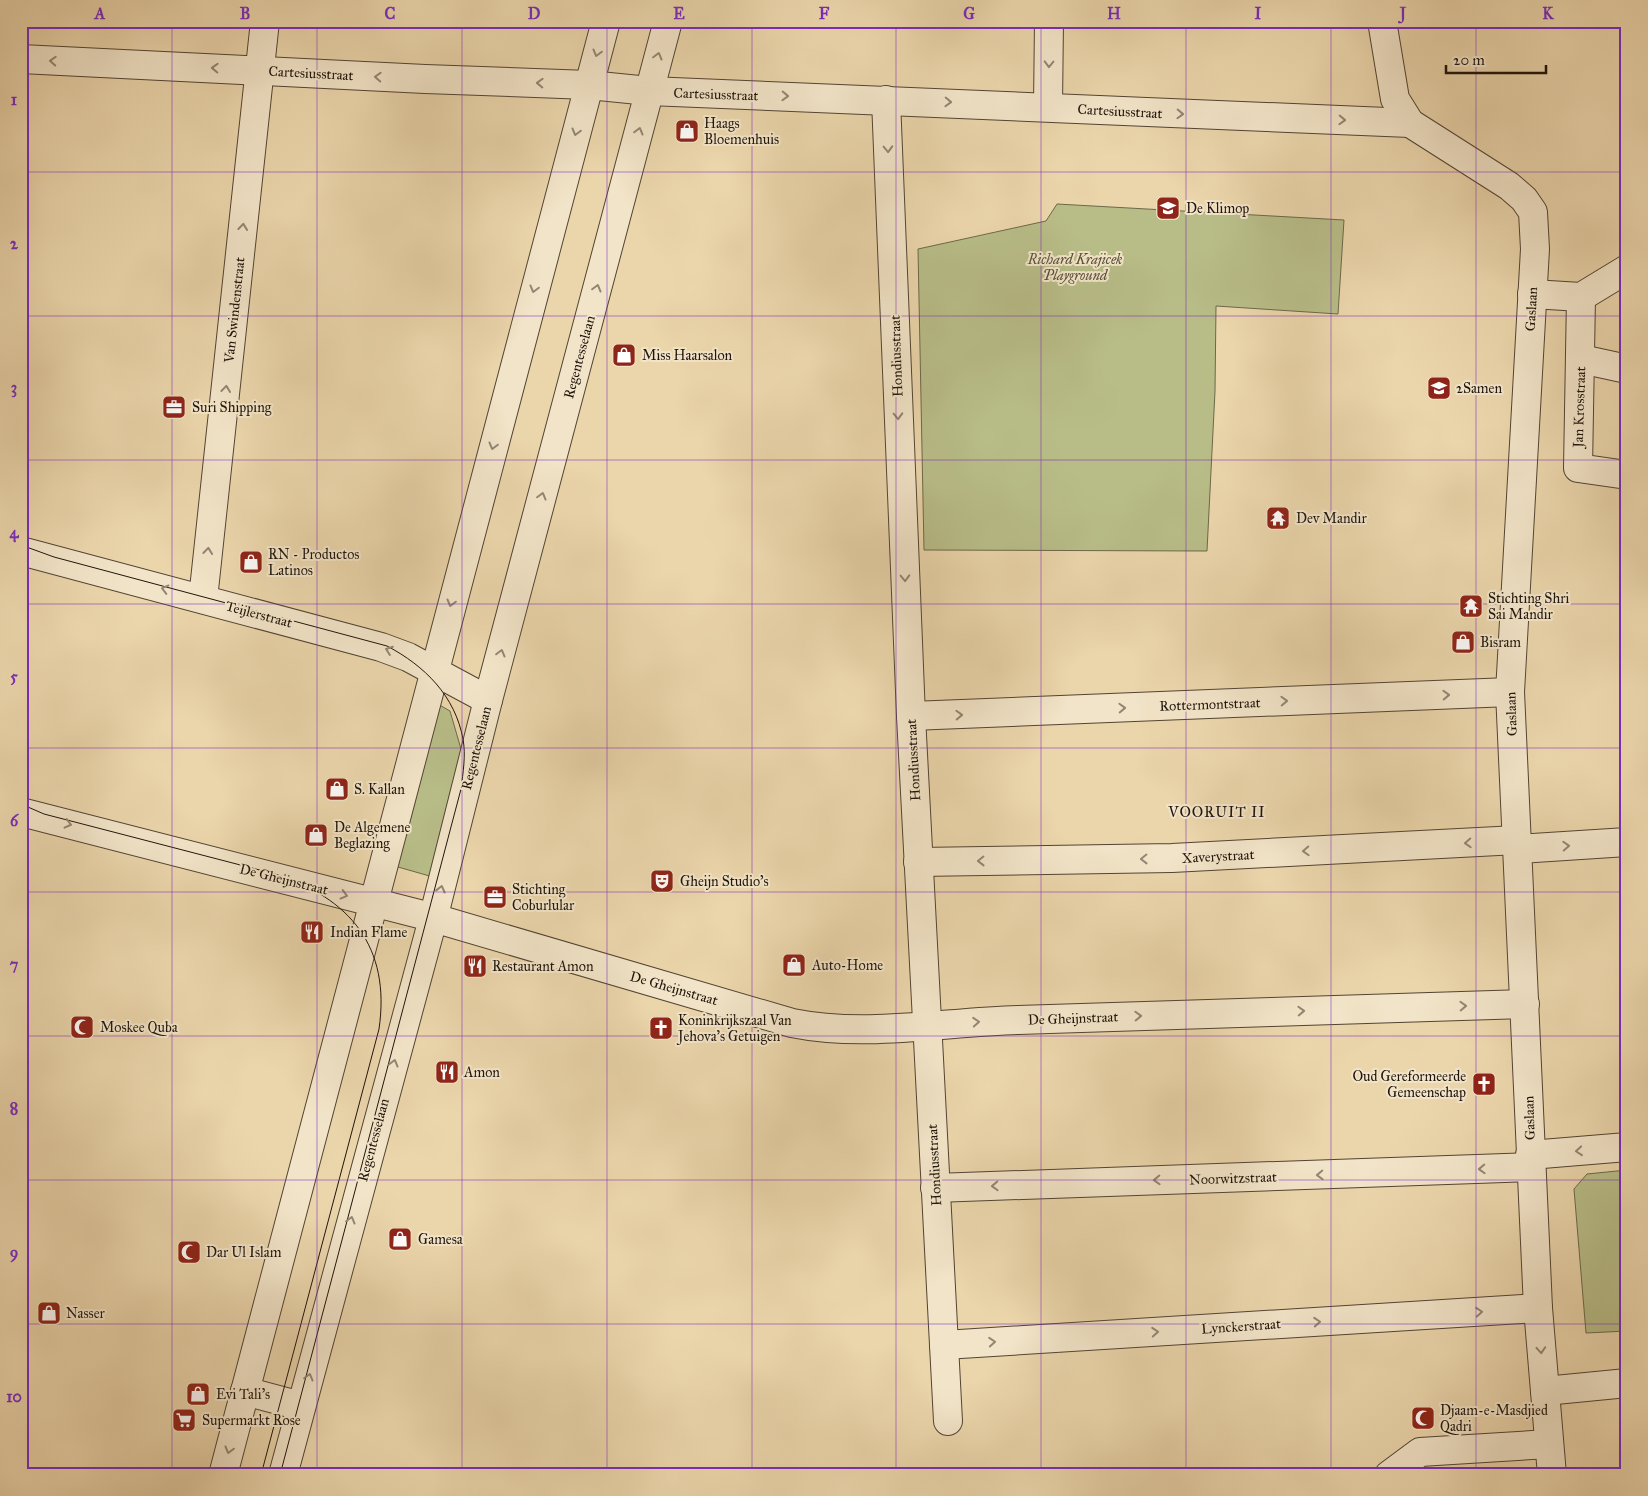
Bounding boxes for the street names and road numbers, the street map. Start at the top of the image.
street label: Cartesiusstraat [268,63,354,84]
street label: Cartesiusstraat [673,85,759,104]
street label: Cartesiusstraat [1077,101,1163,122]
street label: Van Swindenstraat [220,256,249,365]
street label: Gaslaan [1522,286,1541,332]
street label: Regentesselaan [560,313,599,401]
street label: Hondiusstraat [887,315,906,397]
street label: Jan Krosstraat [1570,366,1590,450]
street label: Teijlerstraat [224,597,294,632]
street label: Gaslaan [1502,691,1521,736]
street label: Rottermontstraat [1159,694,1261,715]
street label: Regentesselaan [458,704,495,792]
street label: Hondiusstraat [903,718,924,801]
street label: Xaverystraat [1181,846,1255,867]
street label: De Gheijnstraat [238,860,330,899]
street label: De Gheijnstraat [628,968,720,1009]
street label: De Gheijnstraat [1027,1008,1119,1029]
street label: Gaslaan [1520,1095,1539,1140]
street label: Regentesselaan [354,1096,393,1184]
street label: Hondiusstraat [924,1123,945,1206]
street label: Noorwitzstraat [1189,1168,1277,1189]
street label: Lynckerstraat [1201,1315,1281,1338]

